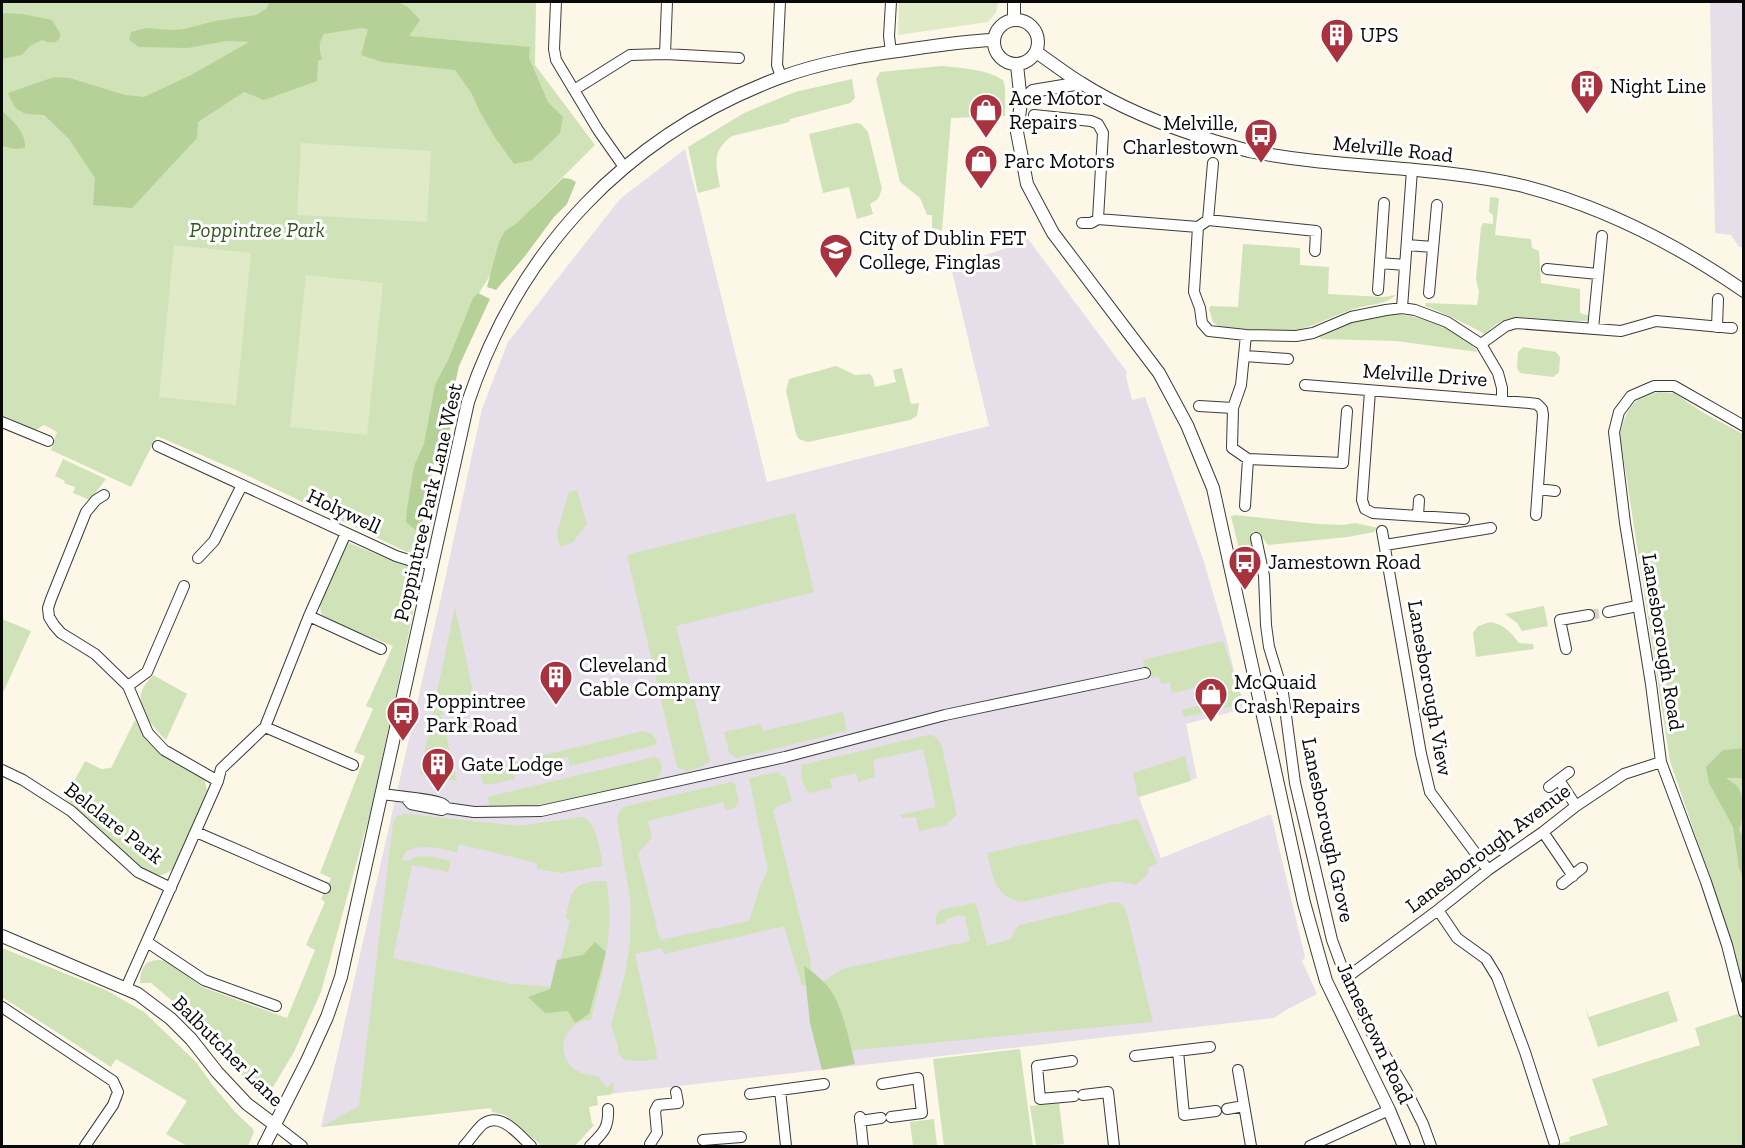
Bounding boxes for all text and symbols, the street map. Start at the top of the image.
building icon: UPS [1319,17,1355,64]
place label: UPS [1360,22,1398,47]
building icon: Night Line [1569,68,1605,115]
place label: Night Line [1610,73,1706,98]
place label: Ace Motor Repairs [1009,85,1103,134]
shop icon: Ace Motor Repairs [968,92,1004,139]
place label: Melville, Charlestown [1123,110,1238,159]
bus stop icon: Melville, Charlestown [1243,117,1279,164]
street label: Melville Road [1332,130,1455,167]
shop icon: Parc Motors [963,143,999,190]
place label: Parc Motors [1004,148,1115,173]
park label: Poppintree Park [189,217,325,242]
place label: City of Dublin FET College, Finglas [859,225,1027,274]
school or university icon: City of Dublin FET College, Finglas [818,232,854,279]
street label: Melville Drive [1362,358,1488,391]
street label: Poppintree Park Lane West [388,380,467,624]
street label: Holywell [303,483,386,539]
bus stop icon: Jamestown Road [1227,544,1263,591]
place label: Jamestown Road [1268,549,1421,574]
street label: Lanesborough Road [1637,552,1690,733]
street label: Lanesborough View [1403,598,1458,778]
place label: Cleveland Cable Company [579,652,721,701]
building icon: Cleveland Cable Company [538,659,574,706]
place label: McQuaid Crash Repairs [1234,669,1360,718]
shop icon: McQuaid Crash Repairs [1193,676,1229,723]
place label: Poppintree Park Road [426,688,526,737]
bus stop icon: Poppintree Park Road [385,695,421,742]
street label: Lanesborough Grove [1297,735,1360,924]
building icon: Gate Lodge [420,746,456,793]
place label: Gate Lodge [461,751,563,776]
street label: Belclare Park [60,776,169,869]
street label: Lanesborough Avenue [1400,777,1575,918]
street label: Jamestown Road [1332,958,1419,1108]
street label: Balbutcher Lane [167,990,289,1112]

